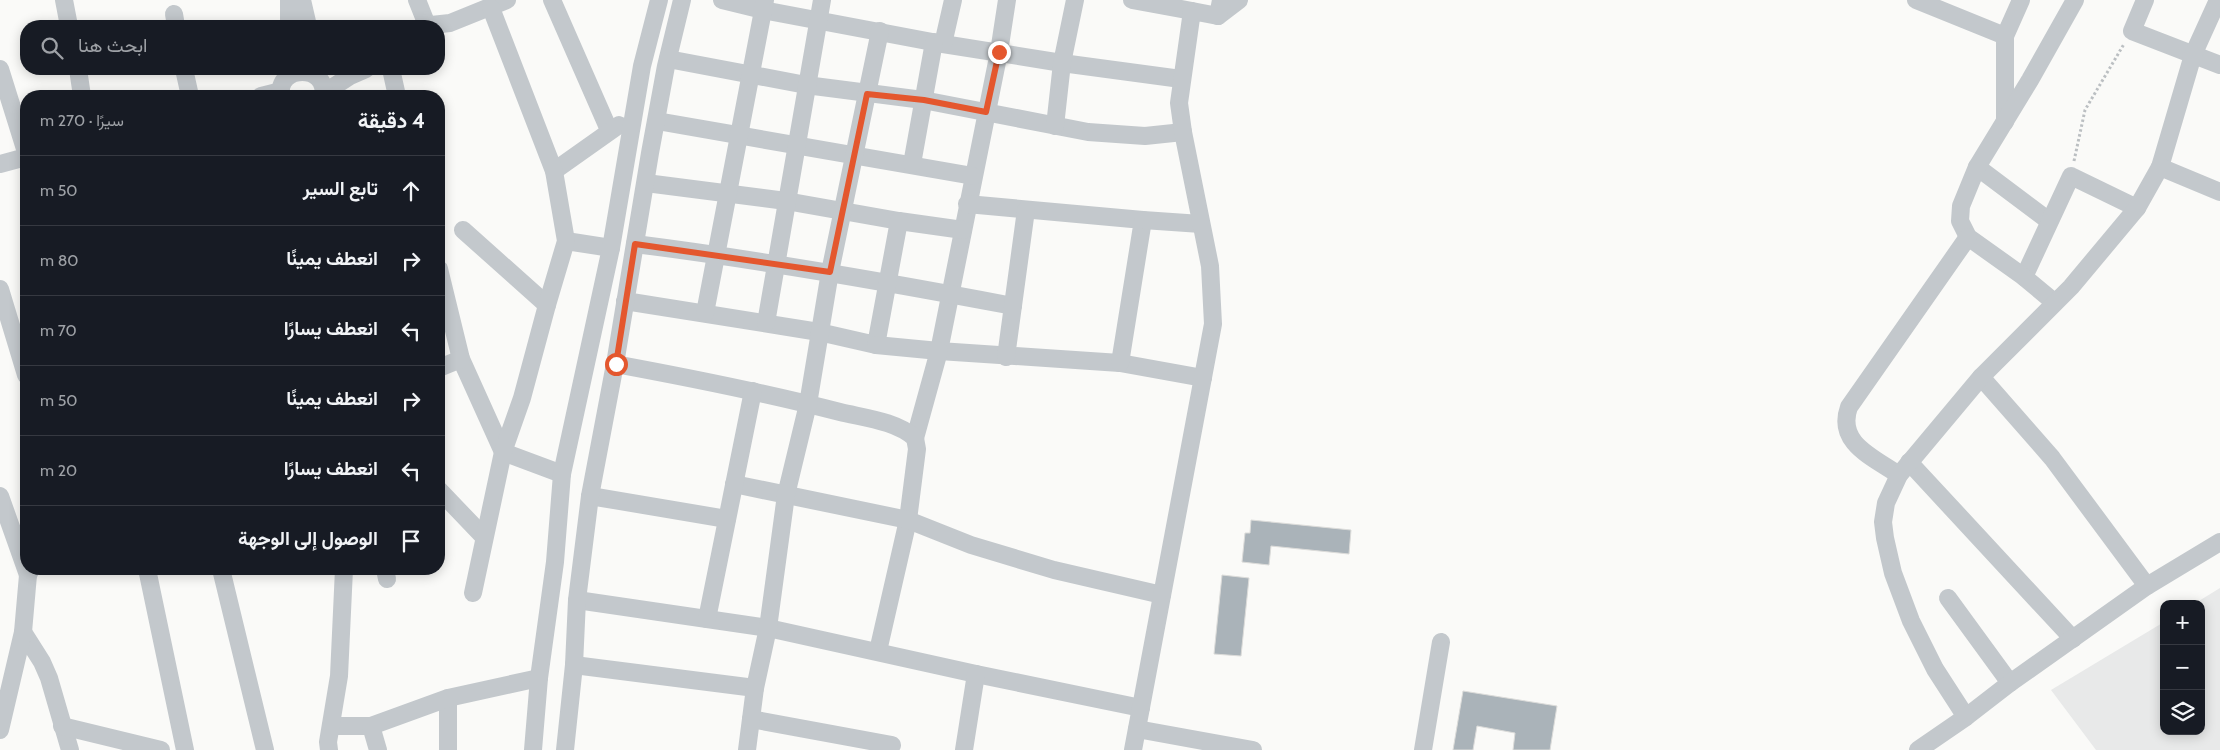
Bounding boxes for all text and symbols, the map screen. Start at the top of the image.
search box [20,20,445,75]
icon: search [38,34,66,62]
text: ابحث هنا [78,34,147,57]
route end [988,41,1011,64]
text: 4 دقيقة [358,108,425,133]
text: سيرًا · 270 m [40,111,124,130]
text: تابع السير [303,177,378,200]
icon: ahead [397,177,425,205]
text: 50 m [40,181,77,200]
text: انعطف يمينًا [286,247,378,270]
icon: right [397,247,425,275]
text: 80 m [40,251,79,270]
text: انعطف يسارًا [284,317,378,340]
icon: left [397,317,425,345]
text: 70 m [40,321,77,340]
route start [605,353,628,376]
text: انعطف يمينًا [286,387,378,410]
icon: right [397,387,425,415]
text: 50 m [40,391,77,410]
text: انعطف يسارًا [284,457,378,480]
icon: left [397,457,425,485]
text: 20 m [40,461,77,480]
text: الوصول إلى الوجهة [238,527,378,550]
icon: arrive [397,527,425,555]
map controls [2160,600,2205,735]
button: + [2160,600,2205,645]
button: − [2160,645,2205,690]
button: layers [2160,690,2205,735]

